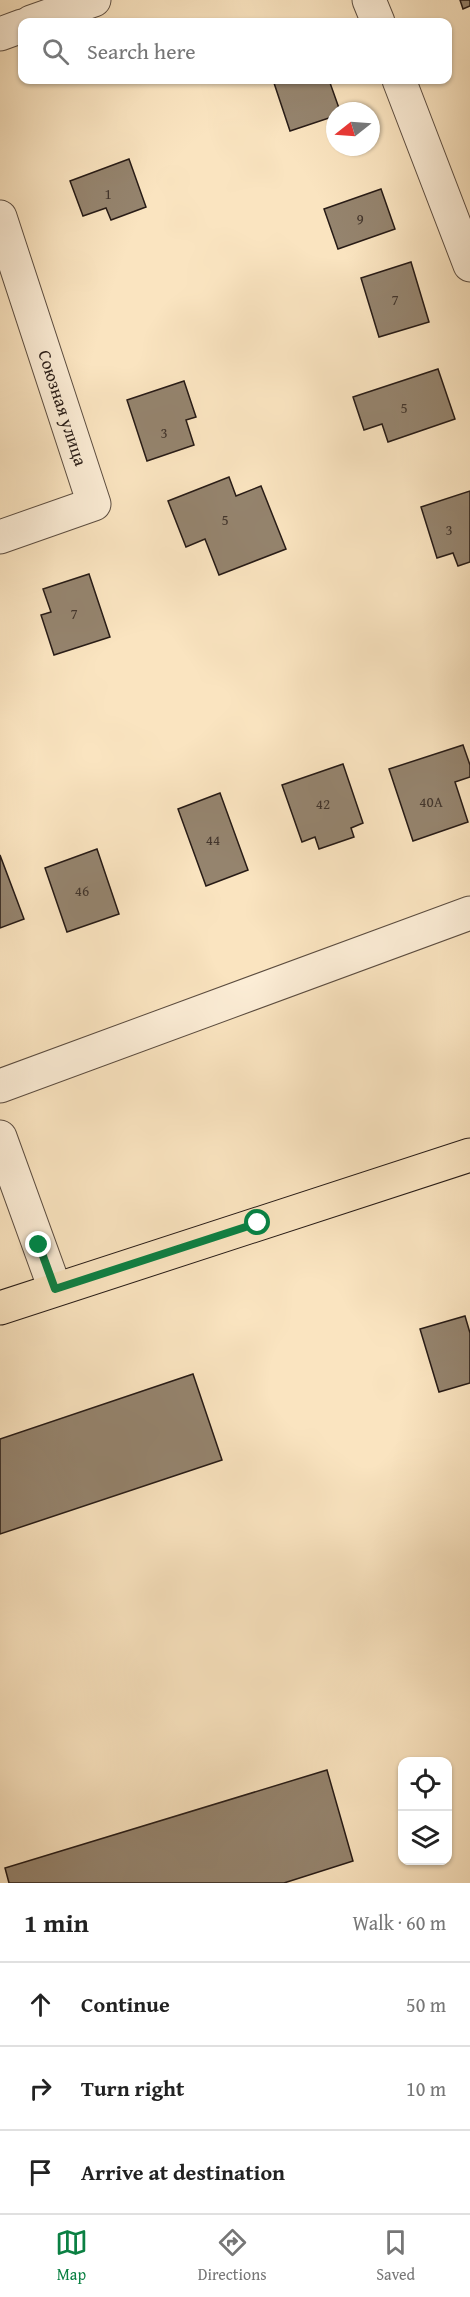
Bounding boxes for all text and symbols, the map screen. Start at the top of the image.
search box [18,18,452,84]
icon: search [39,35,72,68]
text: Search here [87,35,196,67]
north arrow [326,102,380,156]
house number: 1 [104,183,112,204]
house number: 9 [356,208,364,229]
house number: 7 [391,289,399,310]
street label: Союзная улица [31,346,95,470]
house number: 5 [400,397,408,418]
house number: 3 [160,422,168,443]
house number: 5 [221,509,229,530]
house number: 3 [445,519,453,540]
house number: 7 [70,603,78,624]
house number: 40А [419,791,443,812]
house number: 42 [316,793,330,814]
house number: 44 [206,829,220,850]
house number: 46 [75,880,89,901]
route start [244,1209,270,1235]
route end [25,1231,51,1257]
map controls [398,1757,452,1865]
button: locate [398,1757,452,1811]
button: layers [398,1811,452,1865]
text: 1 min [24,1903,89,1942]
text: Walk · 60 m [352,1908,446,1937]
icon: ahead [24,1988,57,2021]
text: Continue [81,1988,170,2020]
text: 50 m [406,1990,446,2019]
icon: right [24,2072,57,2105]
text: Turn right [81,2072,184,2104]
text: 10 m [406,2074,446,2103]
icon: arrive [24,2156,57,2189]
text: Arrive at destination [81,2156,285,2188]
tab: Map [55,2226,88,2286]
tab: Directions [198,2226,267,2286]
tab: Saved [376,2226,415,2286]

